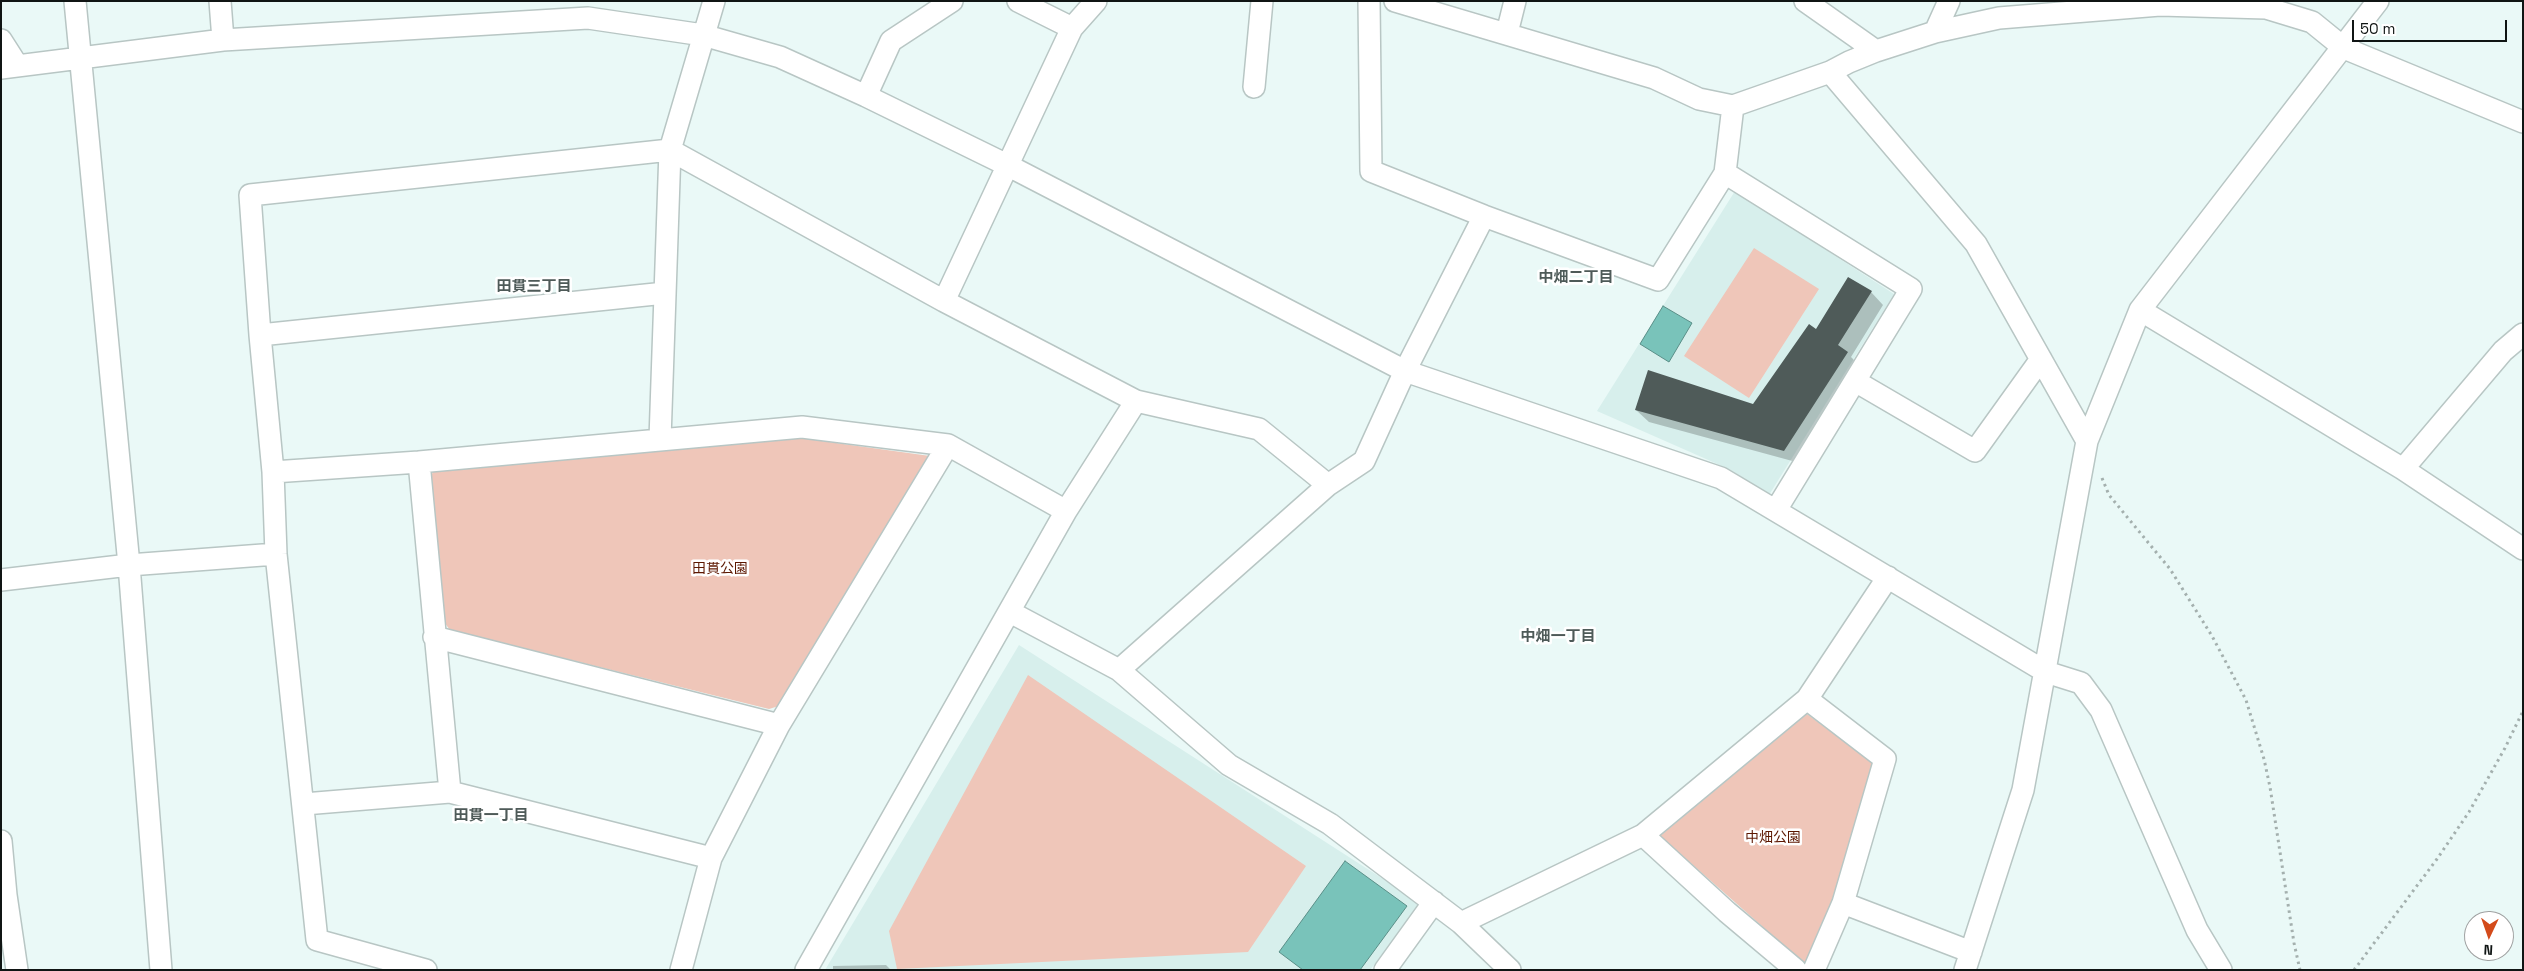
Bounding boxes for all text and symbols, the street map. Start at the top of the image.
scale bar [2354,10,2509,42]
text: 50 m [2360,19,2395,38]
district label: 中畑二丁目 [1539,269,1613,287]
district label: 田貫三丁目 [497,278,571,296]
park label: 田貫公園 [692,561,748,577]
district label: 中畑一丁目 [1521,628,1595,646]
district label: 田貫一丁目 [454,807,528,825]
park label: 中畑公園 [1745,830,1801,846]
north arrow [2464,911,2514,961]
text: N [2483,941,2493,959]

